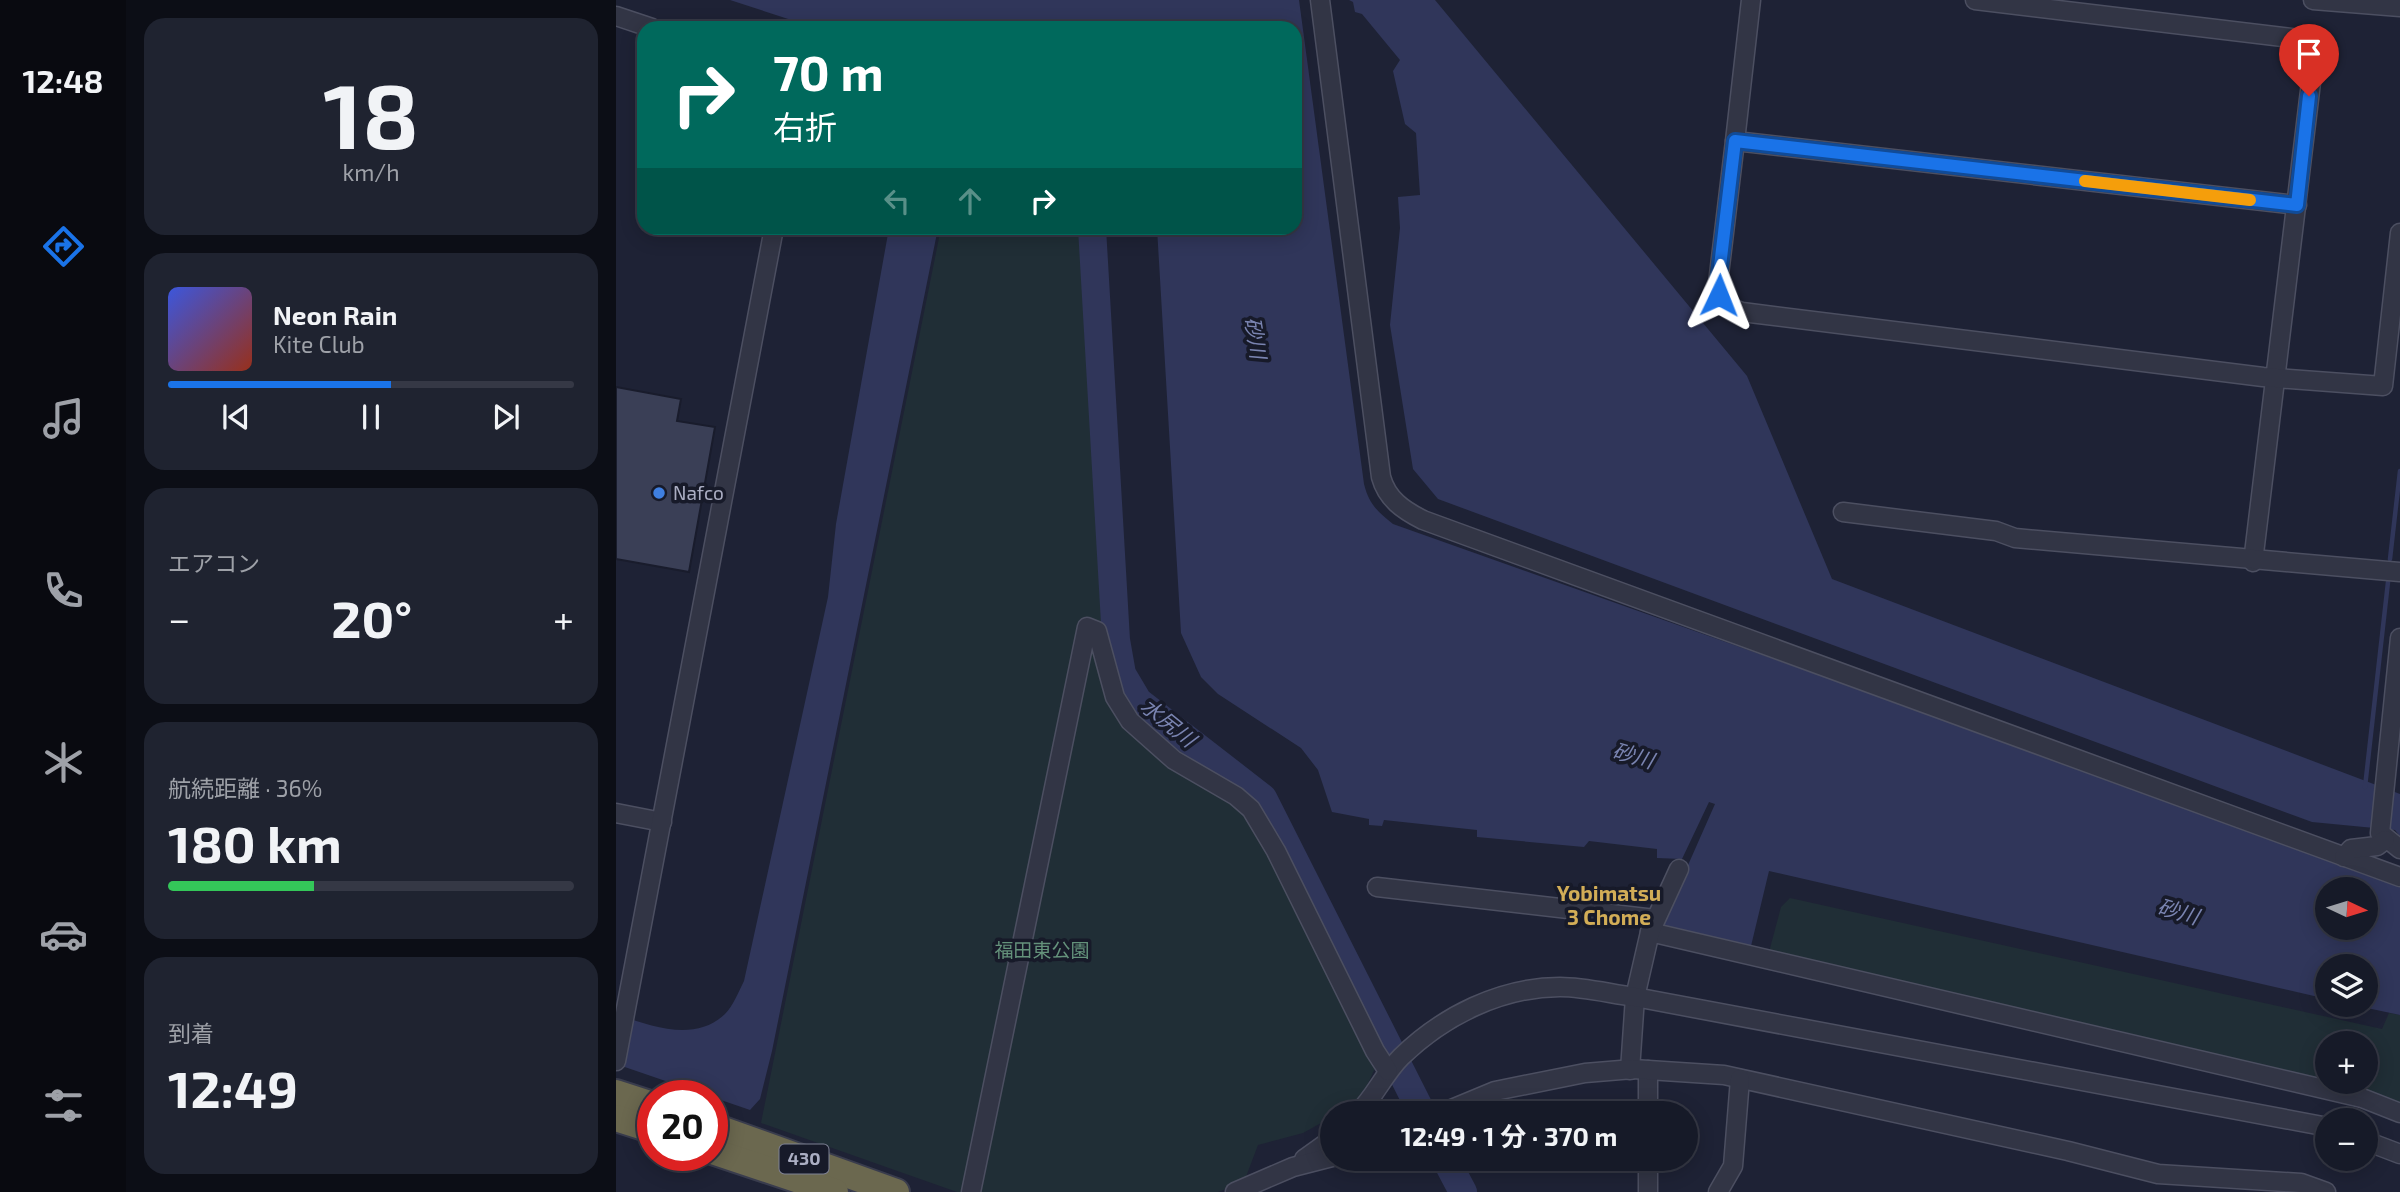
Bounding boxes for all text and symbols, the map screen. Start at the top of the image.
pin [2279,24,2339,96]
icon: arrive [2290,35,2328,73]
text: 70 m [773,42,884,101]
icon: right [658,49,749,140]
text: 18 [323,58,419,167]
text: 12:48 [23,61,103,99]
text: 右折 [773,107,837,145]
text: km/h [342,158,400,186]
icon: left [878,182,916,220]
icon: ahead [951,182,989,220]
icon: right [1024,182,1062,220]
icon: directions [39,222,88,271]
position arrow [1682,258,1756,332]
text: Neon Rain [273,299,397,330]
water label: 砂川 [1241,315,1272,362]
text: Kite Club [273,330,365,358]
icon: music [39,394,88,443]
icon: previous [217,398,255,436]
icon: pause [352,398,390,436]
icon: next [487,398,525,436]
place label: Nafco [673,481,724,504]
marker: Nafco [651,485,667,501]
text: エアコン [168,549,260,577]
icon: phone [39,566,88,615]
text: 20° [331,586,412,648]
text: − [168,595,190,641]
text: + [553,595,574,641]
water label: 水尻川 [1137,692,1203,753]
water label: 砂川 [1610,737,1659,773]
icon: climate [39,738,88,787]
text: 航続距離 · 36% [168,774,322,802]
text: 180 km [168,811,342,873]
north arrow [2315,877,2378,940]
map controls [2315,877,2378,1171]
district label: Yobimatsu 3 Chome [1557,880,1661,929]
water label: 砂川 [2155,893,2204,929]
icon: car [39,910,88,959]
park label: 福田東公園 [994,938,1090,961]
button: layers [2315,954,2378,1017]
text: 到着 [168,1019,214,1047]
button: + [2315,1031,2378,1094]
text: 12:49 [168,1056,298,1118]
speed limit sign: 20 [637,1080,728,1171]
icon: filters [39,1081,88,1130]
button: − [2315,1108,2378,1171]
text: 12:49 · 1 分 · 370 m [1401,1120,1617,1151]
road number: 430 [780,1144,828,1174]

